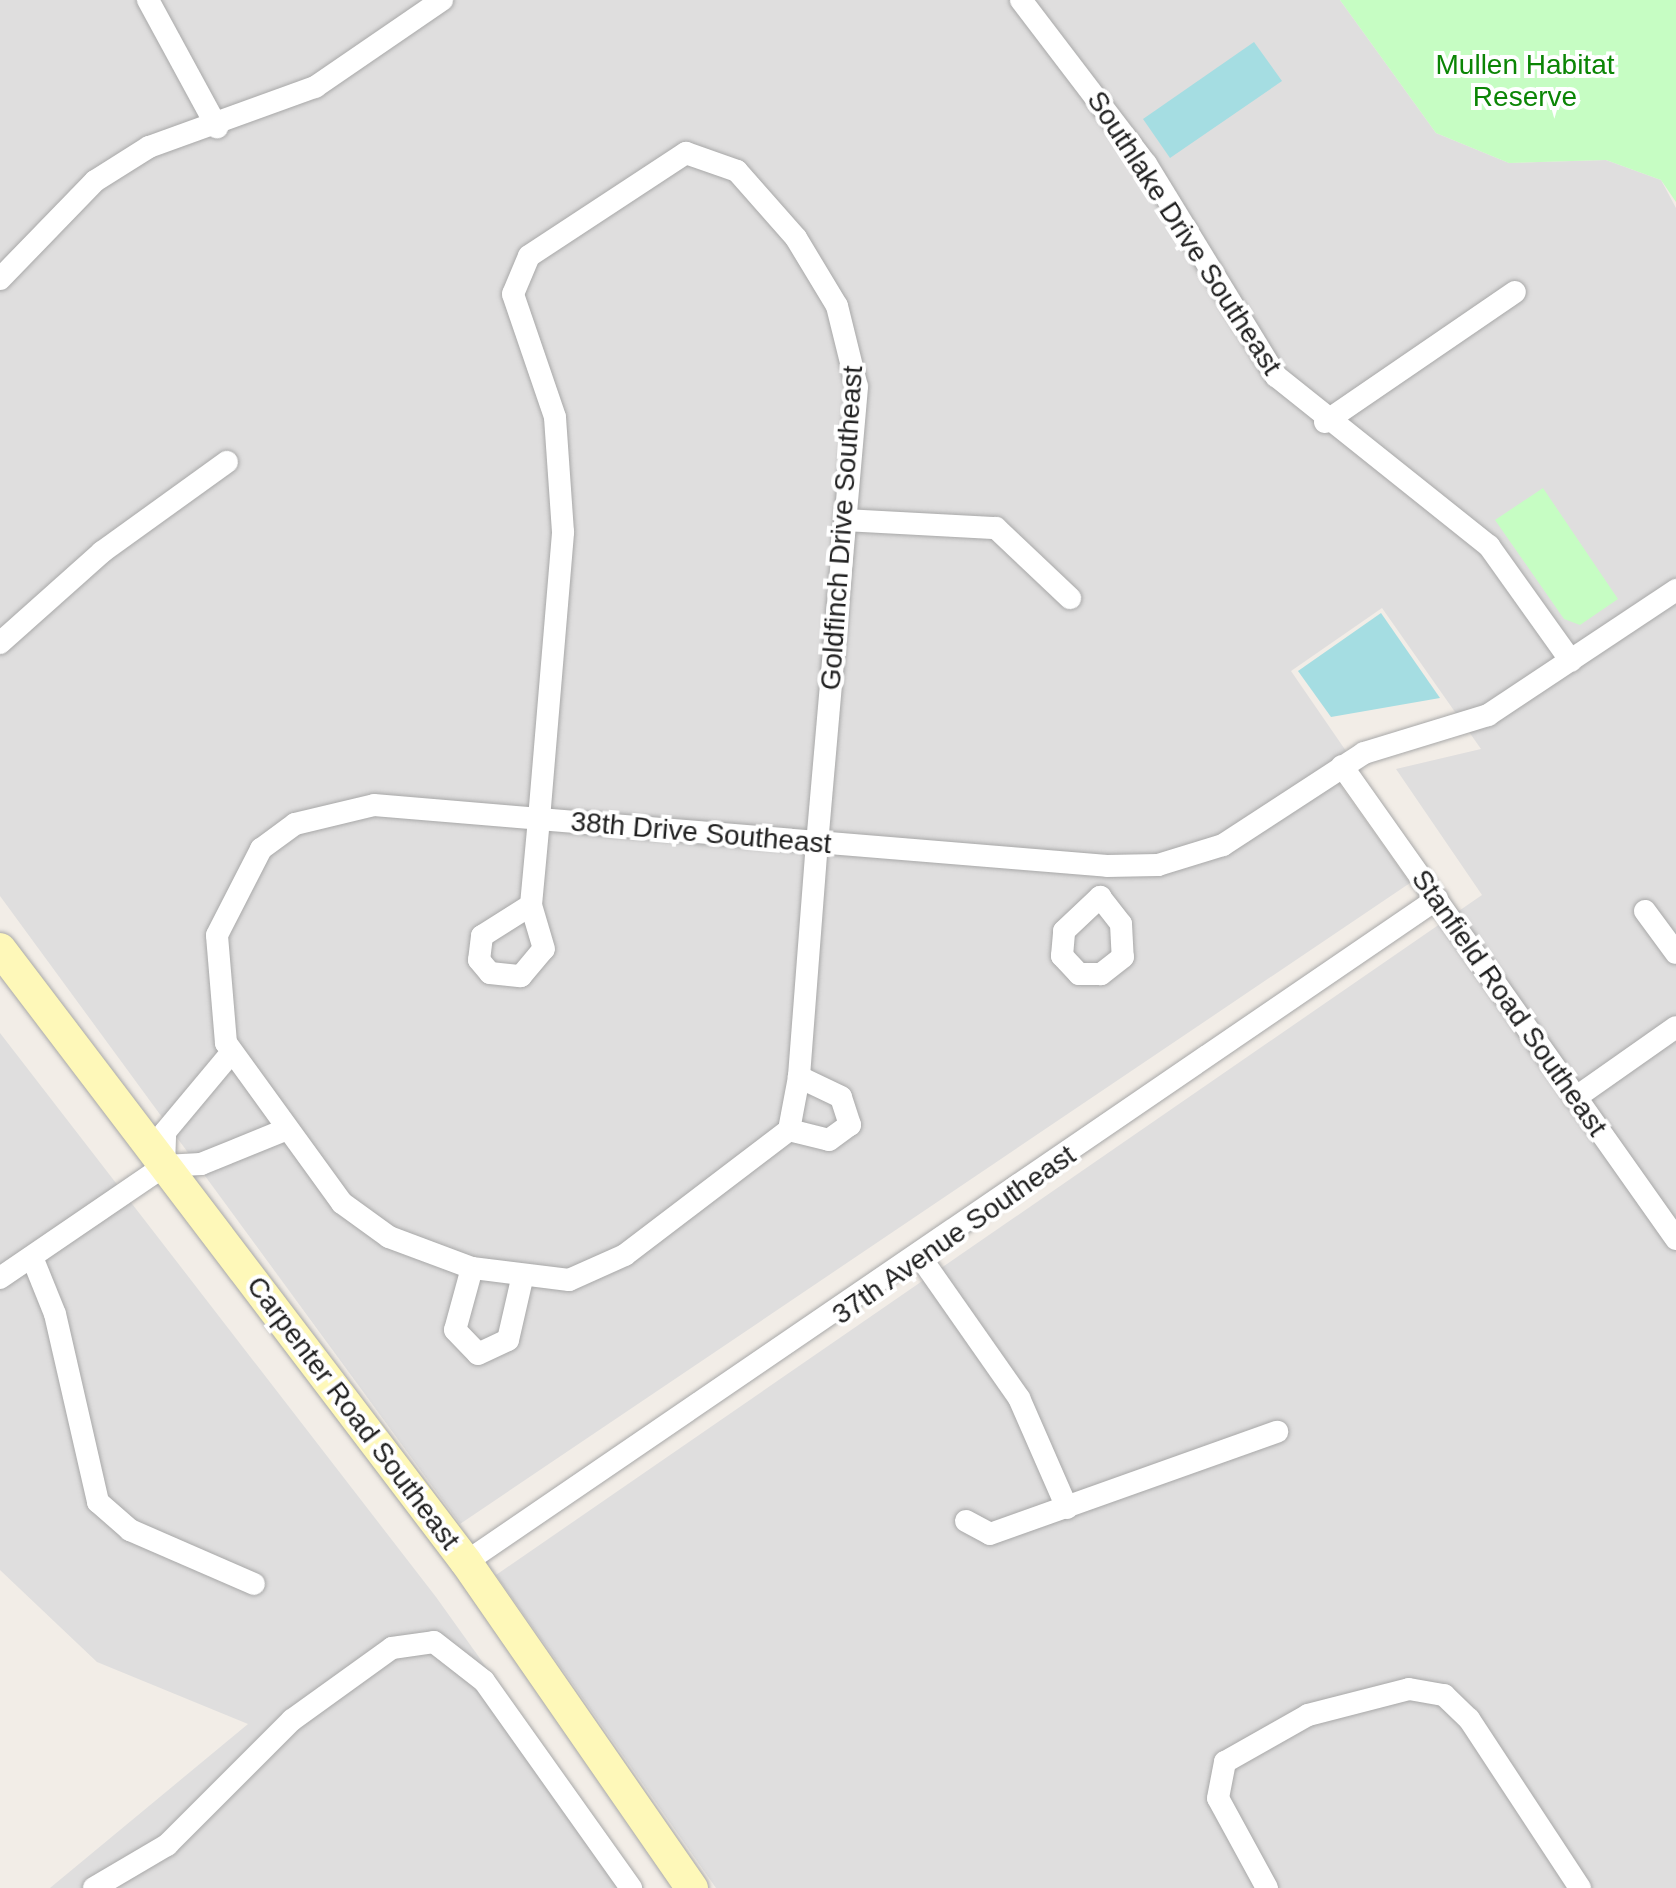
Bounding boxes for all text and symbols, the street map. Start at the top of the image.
park label: Mullen Habitat Reserve [1436,48,1614,114]
street label: Southlake Drive Southeast [1080,85,1288,381]
street label: Goldfinch Drive Southeast [814,365,870,691]
street label: 38th Drive Southeast [569,805,833,861]
street label: Stanfield Road Southeast [1404,863,1614,1143]
street label: 37th Avenue Southeast [825,1138,1083,1332]
street label: Carpenter Road Southeast [239,1270,467,1556]

